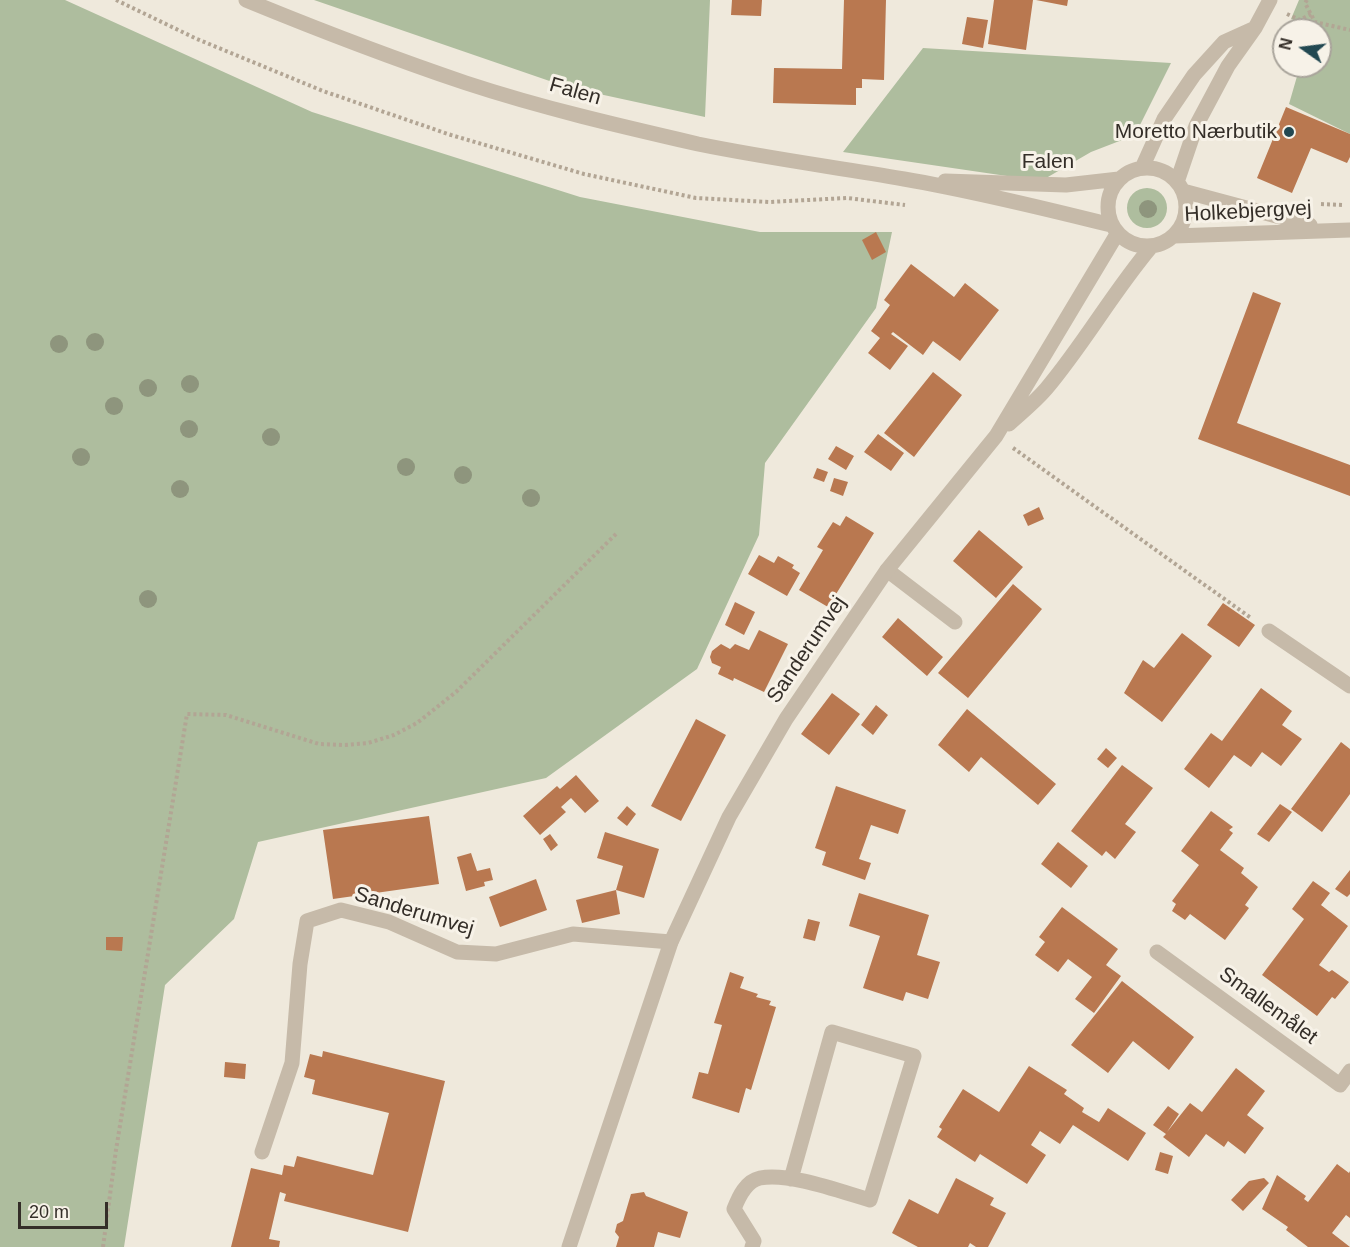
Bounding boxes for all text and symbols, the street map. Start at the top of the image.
north arrow [1272,18,1332,78]
text: N [1276,36,1296,52]
street label: Falen [546,73,604,111]
place label: Moretto Nærbutik [1115,119,1277,145]
marker: Moretto Nærbutik [1282,125,1296,139]
street label: Falen [1022,149,1074,175]
street label: Holkebjergvej [1184,196,1312,228]
street label: Sanderumvej [762,592,852,708]
street label: Sanderumvej [351,882,477,942]
street label: Smallemålet [1214,962,1322,1050]
scale bar [21,1190,111,1228]
text: 20 m [29,1202,69,1222]

